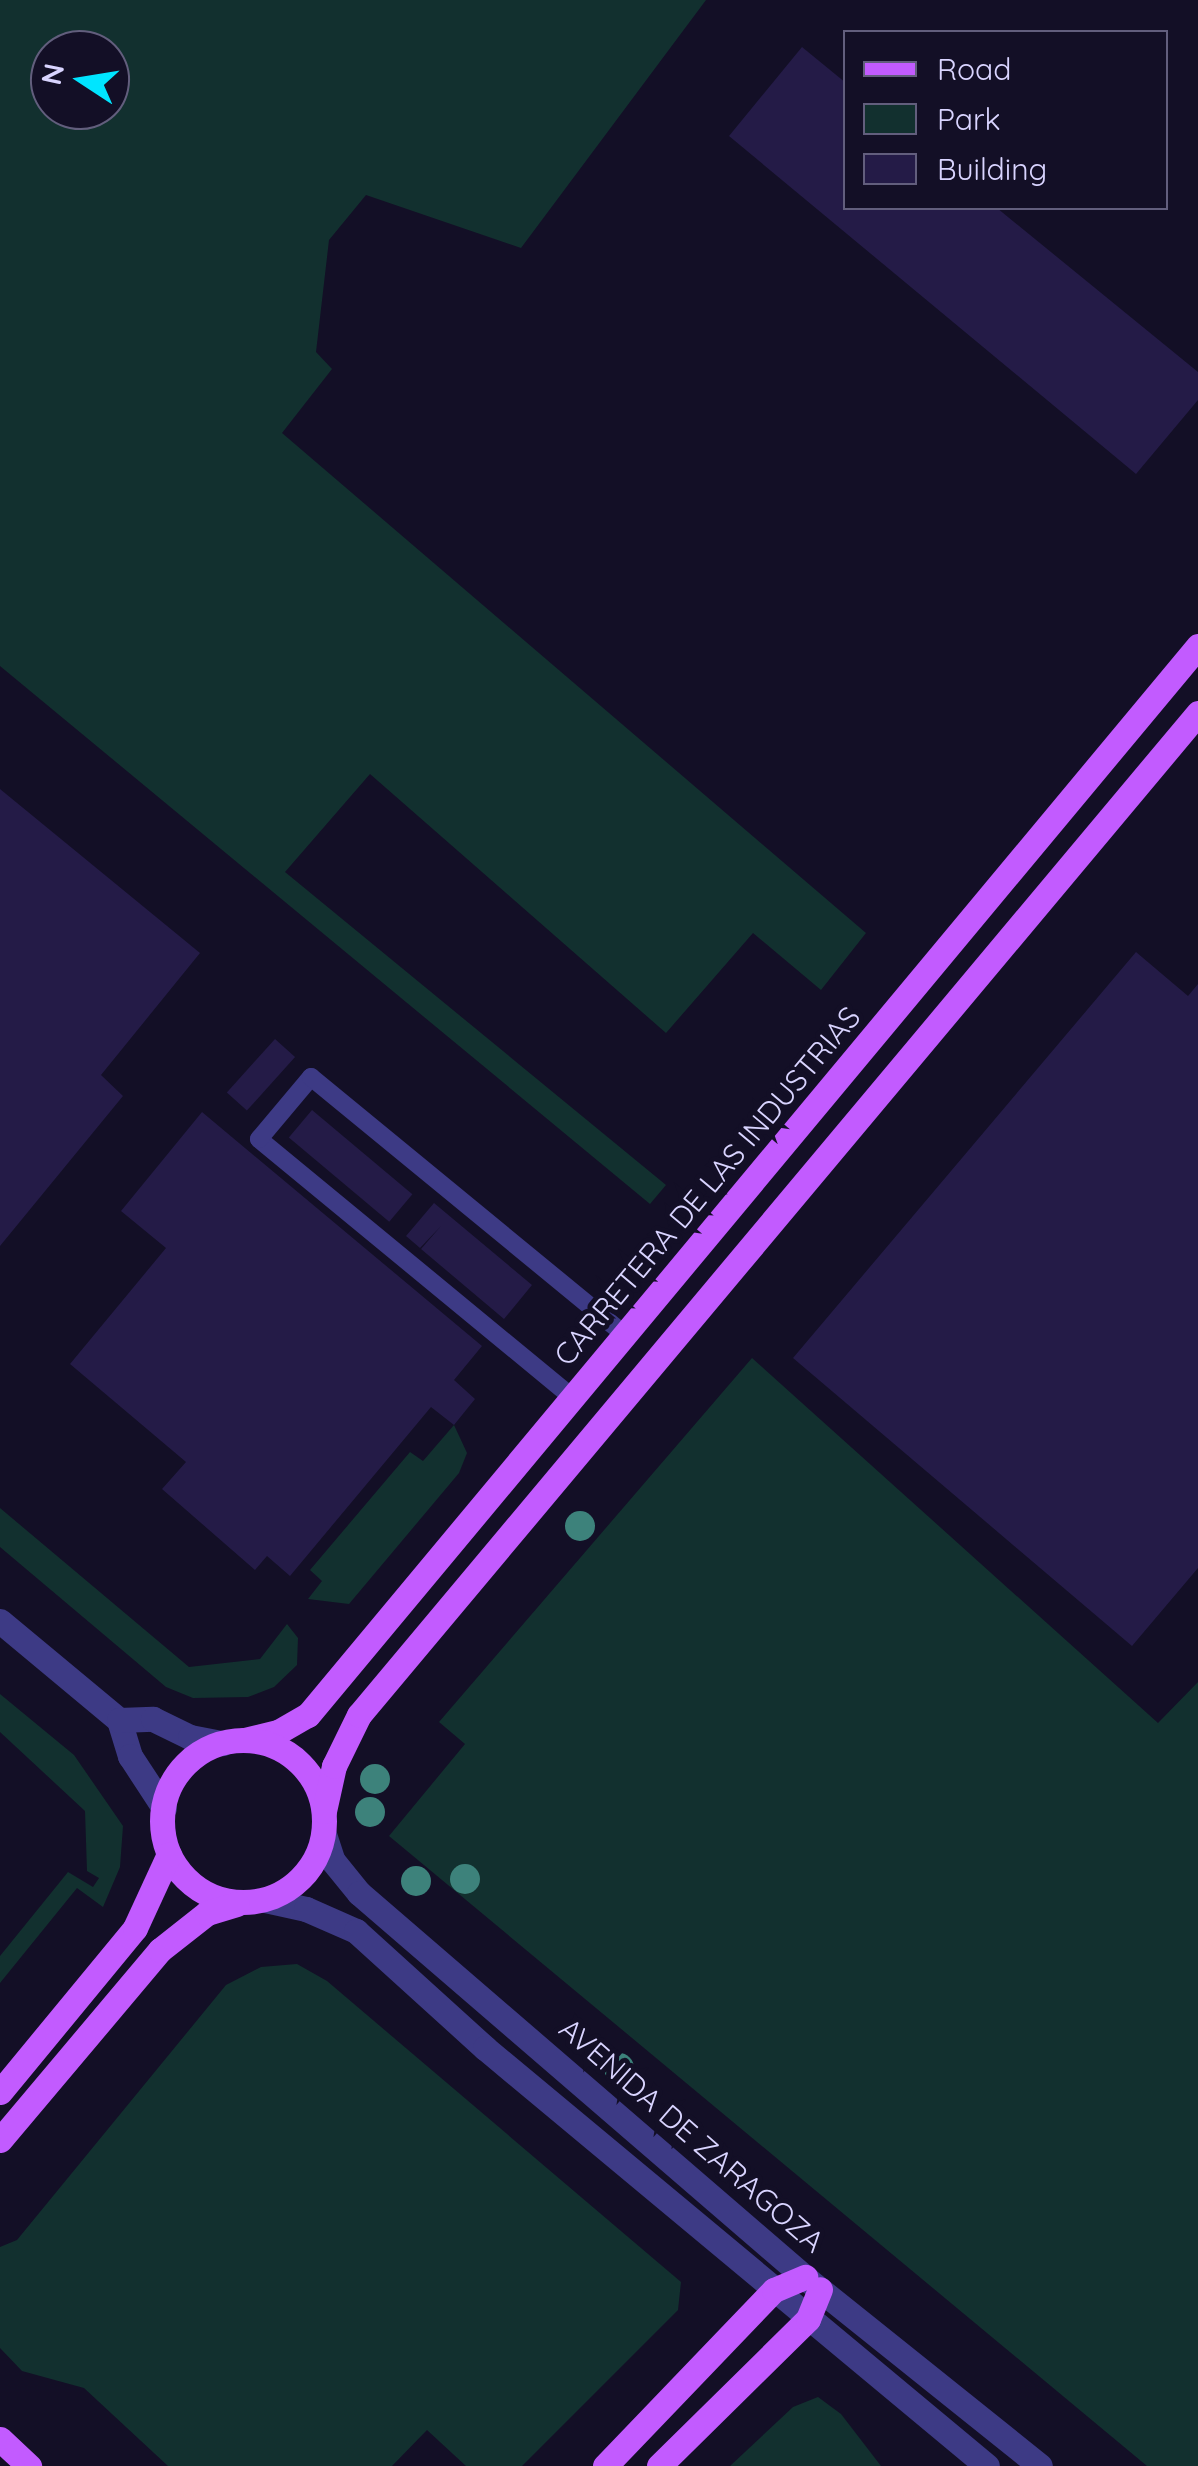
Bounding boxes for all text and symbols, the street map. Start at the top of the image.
north arrow [30,30,130,130]
legend [843,30,1168,210]
text: Road [937,50,1011,88]
text: N [33,60,71,88]
text: Park [937,100,1001,138]
text: Building [937,150,1047,188]
street label: CARRETERA DE LAS INDUSTRIAS [546,999,868,1373]
street label: AVENIDA DE ZARAGOZA [552,2010,832,2260]

